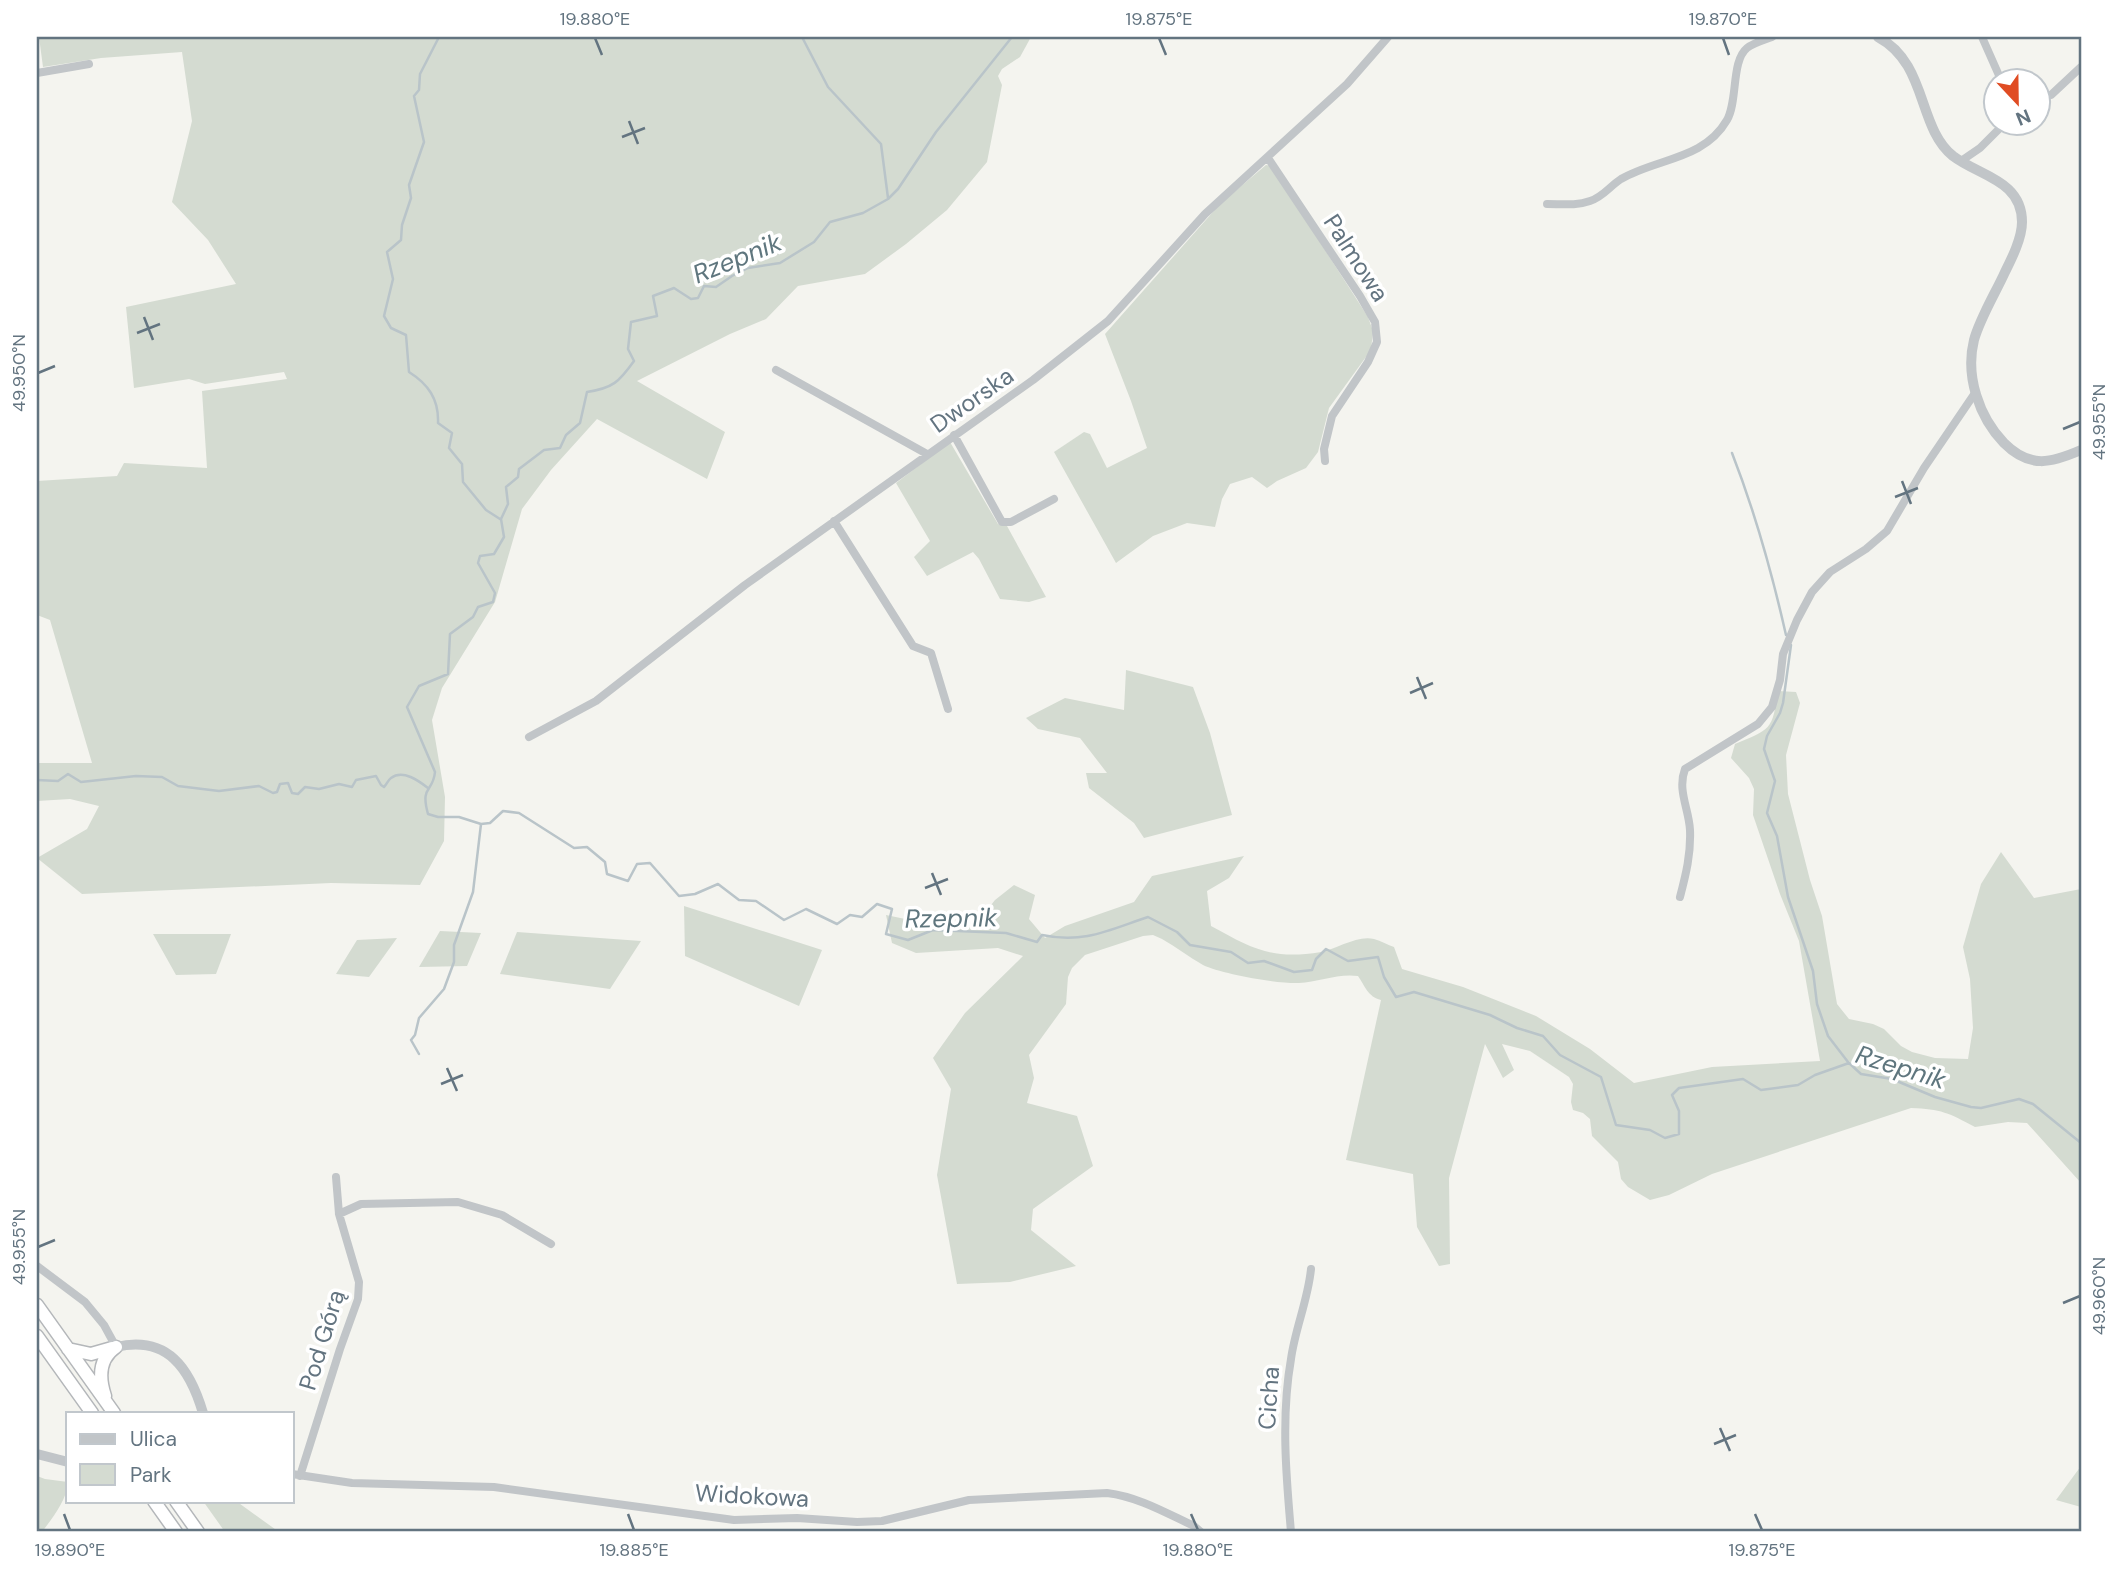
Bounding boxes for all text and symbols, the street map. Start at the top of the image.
text: 19.880°E [560,7,630,31]
text: 19.875°E [1126,7,1192,31]
text: 19.870°E [1689,7,1757,31]
north arrow [1982,66,2052,136]
text: N [2012,103,2034,131]
street label: Palmowa [1317,208,1396,307]
water label: Rzepnik [688,225,787,291]
text: 49.950°N [7,334,31,412]
street label: Dworska [924,360,1019,439]
text: 49.955°N [2087,384,2111,460]
water label: Rzepnik [904,900,998,936]
water label: Rzepnik [1852,1037,1951,1097]
text: 49.955°N [7,1209,31,1285]
text: 49.960°N [2087,1257,2111,1335]
street label: Pod Górą [292,1286,351,1394]
street label: Cicha [1251,1365,1286,1431]
legend [66,1412,294,1502]
text: Ulica [130,1425,177,1453]
text: Park [130,1461,172,1489]
street label: Widokowa [694,1477,810,1514]
text: 19.890°E [35,1538,105,1562]
text: 19.885°E [599,1538,669,1562]
text: 19.880°E [1163,1538,1233,1562]
text: 19.875°E [1729,1538,1795,1562]

